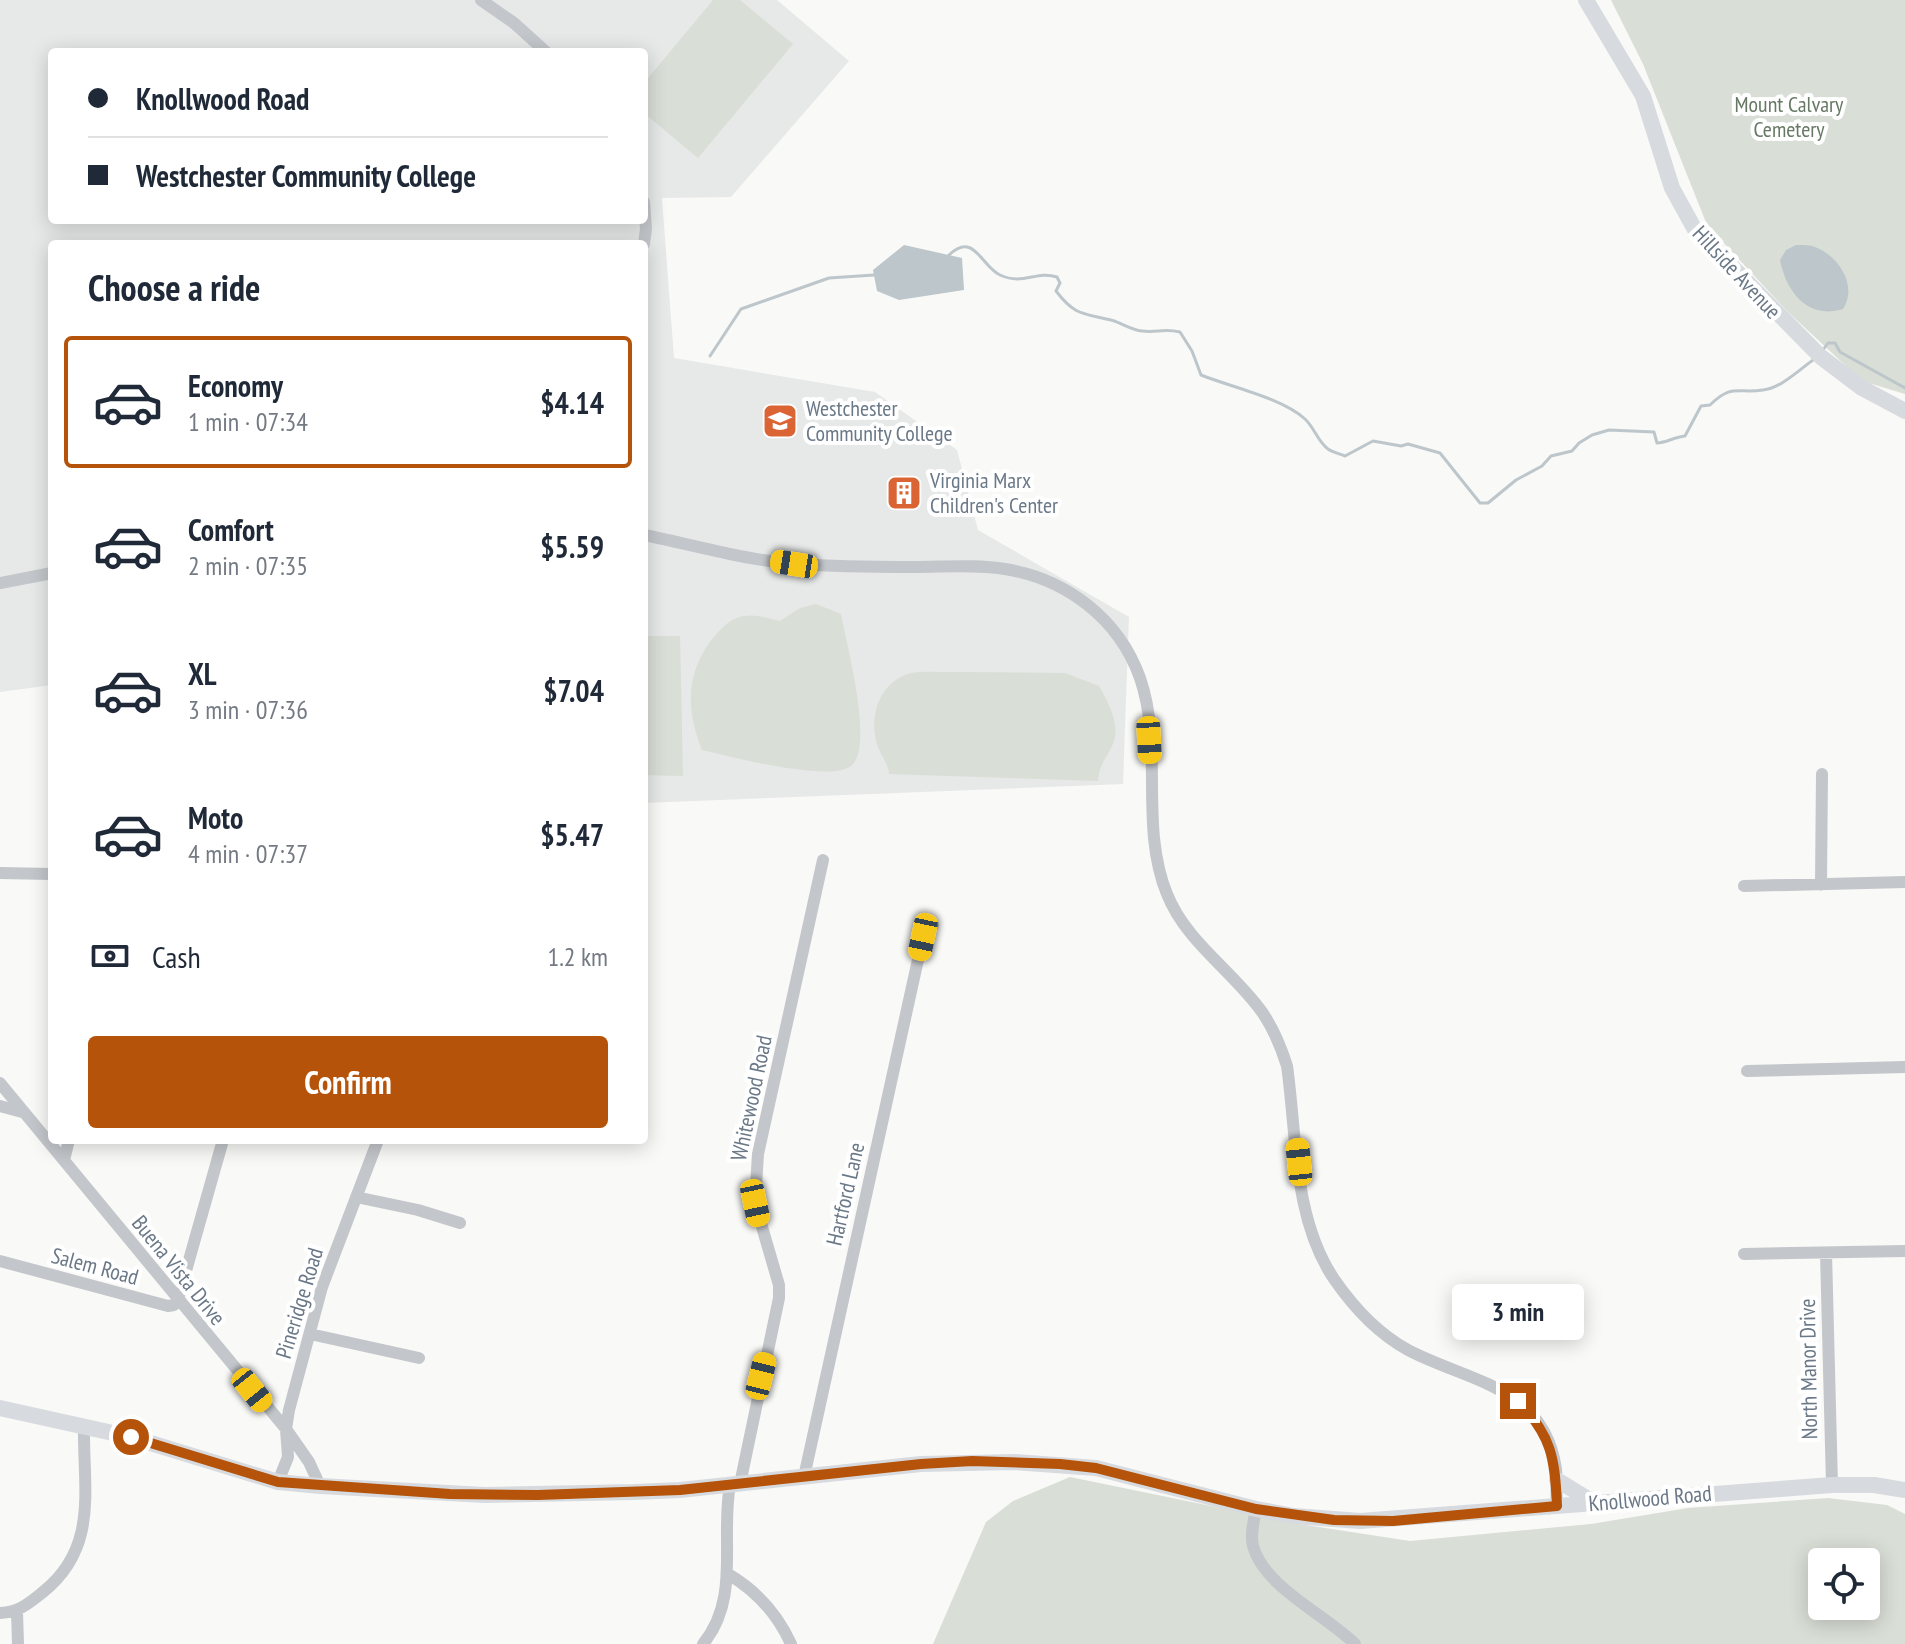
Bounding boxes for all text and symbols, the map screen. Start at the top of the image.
text: Knollwood Road [136,79,309,118]
park label: Mount Calvary Cemetery [1735,90,1844,143]
text: Westchester Community College [136,156,476,195]
street label: Hillside Avenue [1687,220,1787,324]
text: Choose a ride [88,264,260,311]
icon: car [92,366,164,438]
text: Economy [188,366,283,405]
text: $4.14 [540,383,604,422]
place label: Westchester Community College [806,394,953,447]
school or university icon: Westchester Community College [761,402,799,440]
text: 1 min · 07:34 [188,405,308,438]
place label: Virginia Marx Children's Center [929,466,1058,519]
building icon: Virginia Marx Children's Center [885,474,923,512]
icon: car [92,510,164,582]
text: Comfort [188,510,274,549]
text: $5.59 [540,527,604,566]
car [768,548,820,580]
text: 2 min · 07:35 [188,549,308,582]
icon: car [92,654,164,726]
text: XL [188,654,217,693]
text: $7.04 [543,671,604,710]
text: 3 min · 07:36 [188,693,308,726]
car [1136,715,1162,765]
icon: car [92,798,164,870]
text: Moto [188,798,243,837]
text: $5.47 [540,815,604,854]
text: 4 min · 07:37 [188,837,308,870]
car [906,911,940,963]
icon: cash [88,934,132,978]
text: Cash [152,937,201,976]
text: 1.2 km [547,940,608,973]
street label: Whitewood Road [724,1033,778,1163]
button: Confirm [88,1036,608,1128]
car [1285,1137,1313,1187]
street label: Hartford Lane [820,1140,870,1248]
car [738,1177,772,1229]
street label: Buena Vista Drive [126,1209,232,1331]
street label: Salem Road [48,1241,142,1291]
street label: Pineridge Road [269,1244,329,1362]
callout: 3 min [1452,1285,1584,1341]
text: 3 min [1492,1295,1544,1328]
street label: North Manor Drive [1793,1298,1823,1440]
car [744,1350,778,1402]
car [228,1364,276,1416]
route end [1500,1383,1536,1419]
route start [113,1419,149,1455]
street label: Knollwood Road [1587,1479,1713,1517]
map controls [1808,1548,1880,1620]
button: locate [1808,1548,1880,1620]

